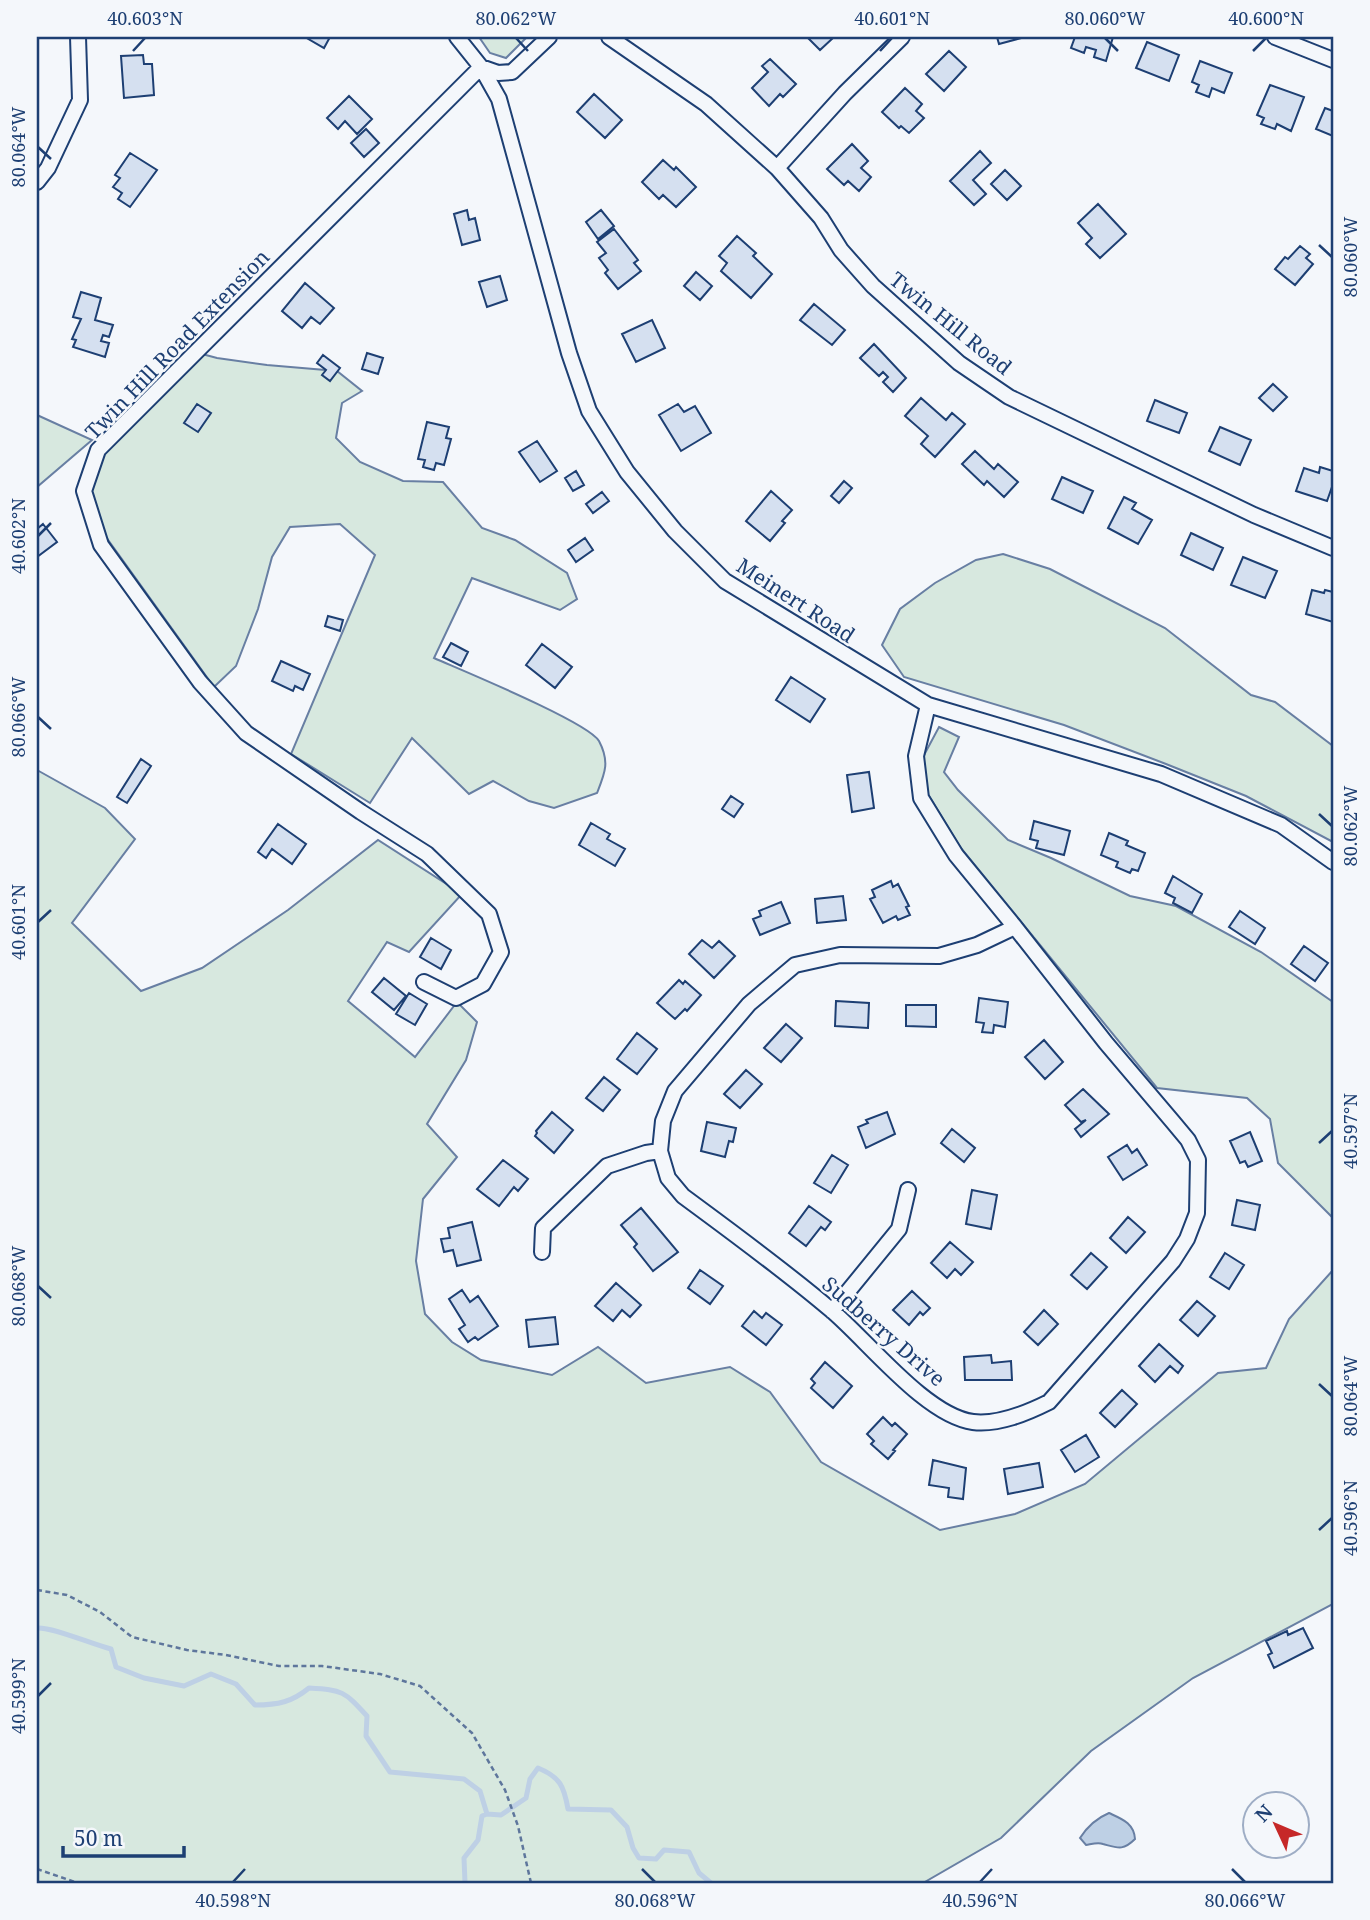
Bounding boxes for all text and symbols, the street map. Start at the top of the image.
text: 40.603°N [107,6,183,30]
text: 80.062°W [476,6,557,30]
text: 40.601°N [854,6,930,30]
text: 80.060°W [1065,6,1146,30]
text: 40.600°N [1228,6,1304,30]
text: 80.064°W [6,106,30,187]
text: 80.060°W [1338,216,1362,297]
street label: Twin Hill Road Extension [79,243,275,445]
street label: Twin Hill Road [884,265,1018,381]
text: 40.602°N [6,498,30,574]
street label: Meinert Road [731,551,861,649]
text: 80.066°W [6,676,30,757]
text: 80.062°W [1338,785,1362,866]
text: 40.601°N [6,884,30,960]
text: 40.597°N [1338,1093,1362,1169]
text: 80.068°W [6,1245,30,1326]
street label: Sudberry Drive [817,1270,951,1392]
text: 80.064°W [1338,1355,1362,1436]
text: 40.596°N [1338,1480,1362,1556]
text: 40.599°N [6,1658,30,1734]
north arrow [1240,1790,1310,1860]
text: N [1249,1799,1278,1828]
scale bar [63,1815,184,1859]
text: 50 m [74,1824,123,1852]
text: 40.598°N [195,1888,271,1912]
text: 80.068°W [615,1888,696,1912]
text: 40.596°N [942,1888,1018,1912]
text: 80.066°W [1205,1888,1286,1912]

